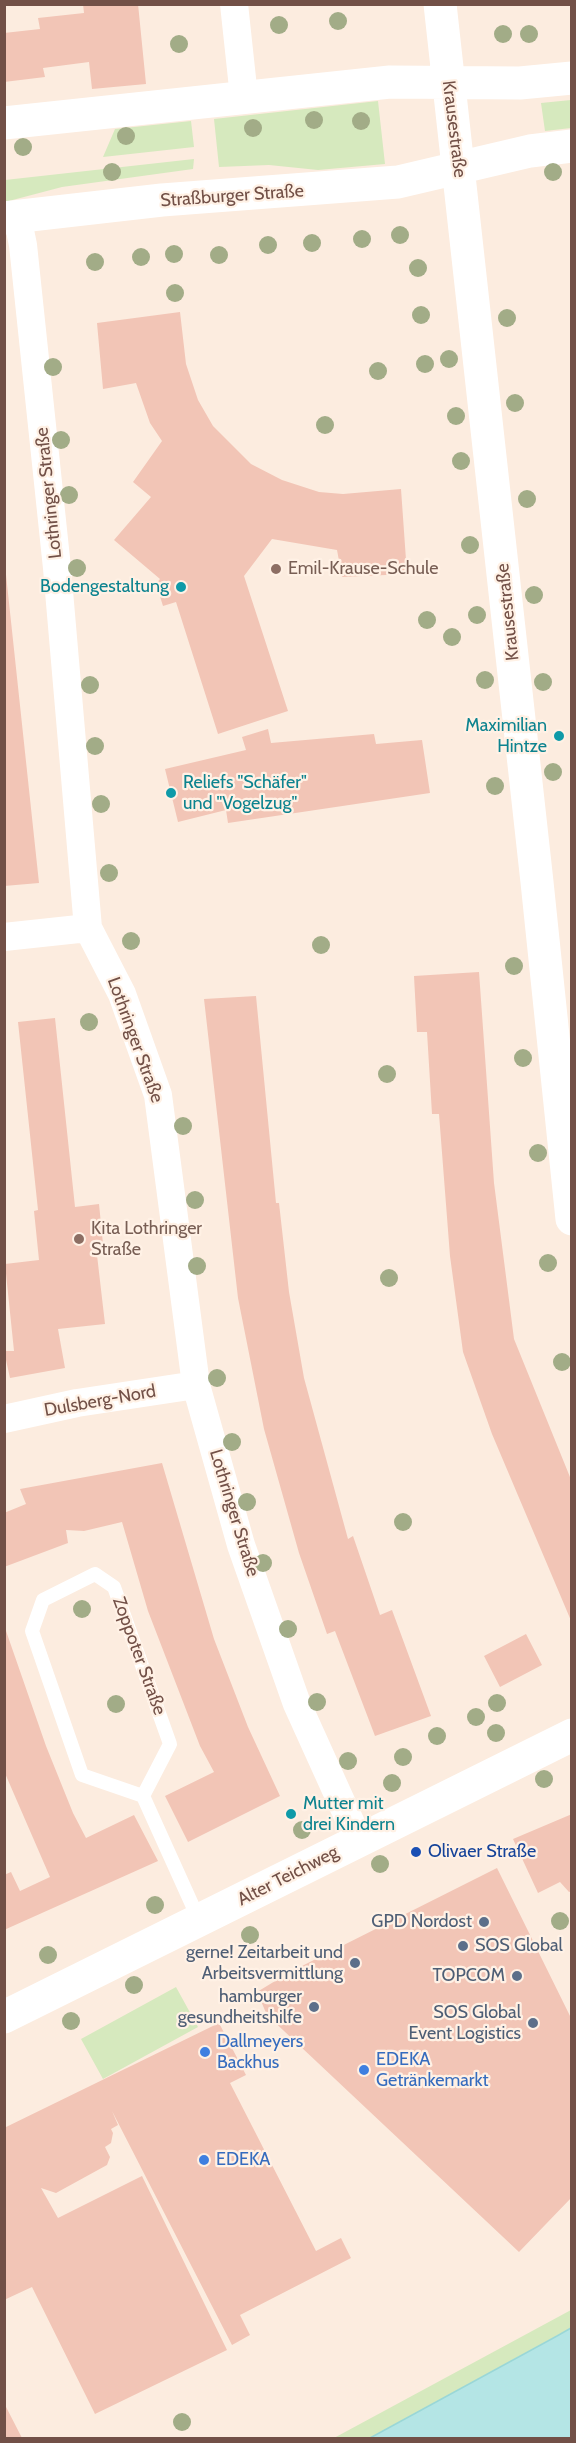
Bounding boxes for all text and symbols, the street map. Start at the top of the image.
street label: Krausestraße [437,79,471,179]
street label: Straßburger Straße [160,180,304,212]
street label: Lothringer Straße [31,426,67,560]
place label: Emil-Krause-Schule [288,558,438,580]
marker: Emil-Krause-Schule [269,562,283,576]
street label: Krausestraße [492,562,524,662]
place label: Bodengestaltung [40,576,169,598]
marker: Bodengestaltung [174,580,188,594]
place label: Maximilian Hintze [465,715,547,758]
marker: Maximilian Hintze [552,729,566,743]
place label: Reliefs "Schäfer" und "Vogelzug" [183,772,307,814]
marker: Reliefs "Schäfer" und "Vogelzug" [164,786,178,800]
street label: Lothringer Straße [102,974,168,1106]
place label: Kita Lothringer Straße [91,1218,202,1260]
marker: Kita Lothringer Straße [72,1232,86,1246]
street label: Dulsberg-Nord [42,1381,158,1421]
street label: Lothringer Straße [204,1447,264,1579]
street label: Zoppoter Straße [108,1594,170,1718]
place label: Mutter mit drei Kindern [303,1793,395,1836]
marker: Mutter mit drei Kindern [284,1807,298,1821]
street label: Alter Teichweg [234,1841,342,1911]
place label: Olivaer Straße [428,1841,536,1863]
marker: Olivaer Straße [409,1845,423,1859]
place label: GPD Nordost [371,1911,472,1933]
marker: GPD Nordost [477,1915,491,1929]
place label: SOS Global [475,1935,563,1957]
marker: SOS Global [456,1939,470,1953]
place label: gerne! Zeitarbeit und Arbeitsvermittlung [186,1942,343,1984]
marker: gerne! Zeitarbeit und Arbeitsvermittlung [348,1956,362,1970]
place label: TOPCOM [432,1965,505,1987]
marker: TOPCOM [510,1969,524,1983]
place label: hamburger gesundheitshilfe [178,1986,302,2028]
marker: hamburger gesundheitshilfe [307,2000,321,2014]
place label: SOS Global Event Logistics [409,2002,521,2044]
marker: SOS Global Event Logistics [526,2016,540,2030]
place label: Dallmeyers Backhus [217,2031,303,2074]
marker: Dallmeyers Backhus [198,2045,212,2059]
place label: EDEKA Getränkemarkt [376,2049,489,2092]
marker: EDEKA Getränkemarkt [357,2063,371,2077]
place label: EDEKA [216,2149,270,2171]
marker: EDEKA [197,2153,211,2167]

